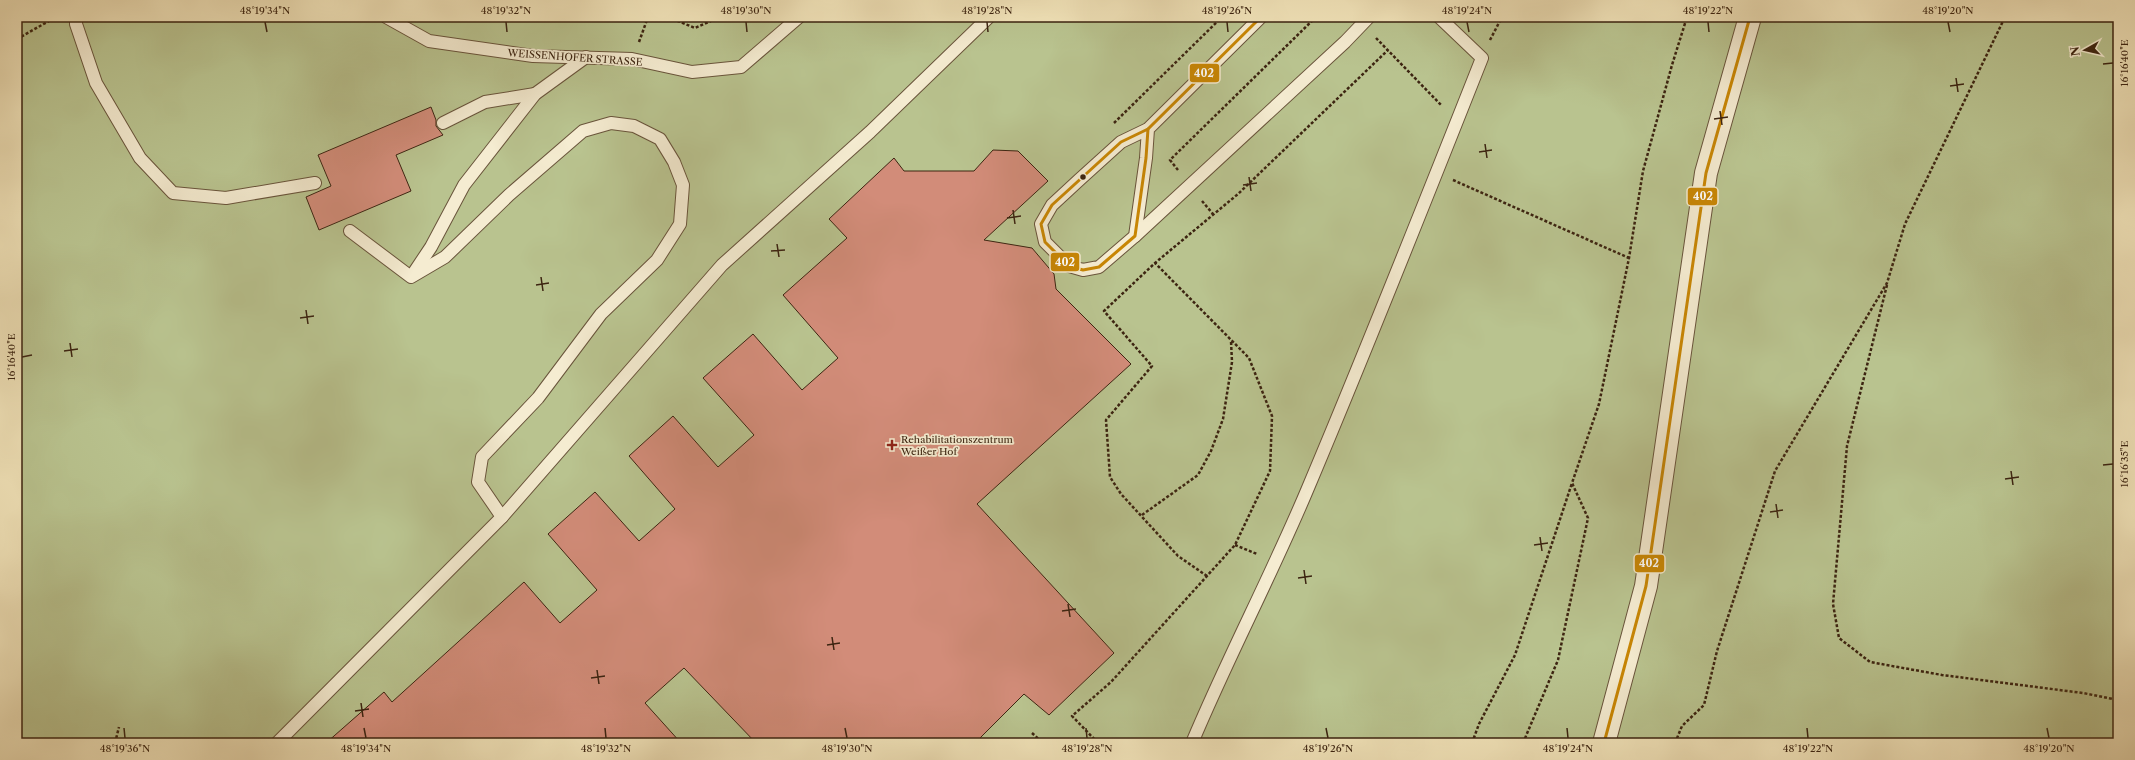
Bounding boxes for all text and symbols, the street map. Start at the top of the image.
text: 48°19'34"N [240,4,290,17]
text: 48°19'32"N [481,4,531,17]
text: 48°19'30"N [720,4,772,17]
text: 48°19'28"N [962,4,1012,17]
text: 48°19'26"N [1202,4,1252,17]
text: 48°19'24"N [1442,4,1492,17]
text: 48°19'22"N [1683,4,1733,17]
text: 48°19'20"N [1922,4,1974,17]
north arrow [2065,30,2105,70]
text: 16°16'40"E [2118,39,2131,87]
text: N [2067,45,2083,57]
street label: WEISSENHOFER STRASSE [506,46,643,69]
line badge: 402 [1189,63,1220,83]
text: 402 [1194,66,1215,80]
unlabelled marker [1078,172,1088,182]
line badge: 402 [1687,187,1718,206]
text: 402 [1693,189,1714,203]
line badge: 402 [1050,252,1080,272]
text: 402 [1055,255,1076,269]
text: 16°16'40"E [5,333,18,381]
place label: Rehabilitationszentrum Weißer Hof [900,433,1014,458]
marker: Rehabilitationszentrum Weißer Hof [886,439,898,451]
text: 16°16'35"E [2118,441,2131,487]
line badge: 402 [1634,554,1665,573]
text: 402 [1639,556,1660,570]
text: 48°19'36"N [100,742,150,755]
text: 48°19'34"N [341,742,391,755]
text: 48°19'32"N [581,742,631,755]
text: 48°19'30"N [821,742,873,755]
text: 48°19'28"N [1062,742,1112,755]
text: 48°19'26"N [1303,742,1353,755]
text: 48°19'24"N [1543,742,1593,755]
text: 48°19'22"N [1783,742,1833,755]
text: 48°19'20"N [2023,742,2075,755]

